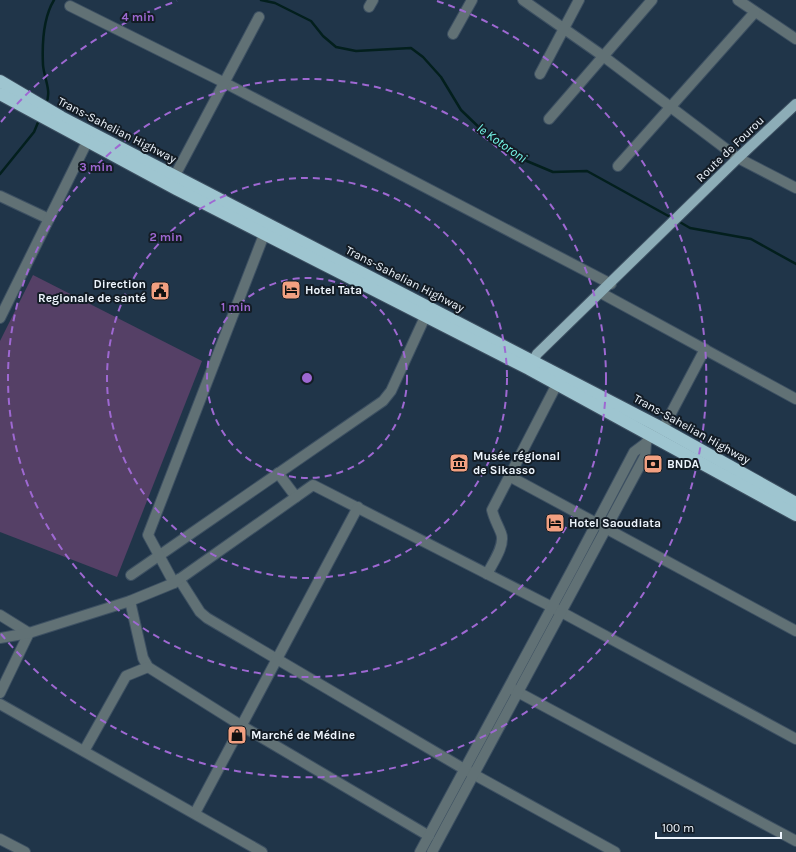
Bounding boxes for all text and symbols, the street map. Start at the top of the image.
text: 4 min [122,10,154,24]
street label: Trans-Sahelian Highway [55,94,179,166]
street label: Route de Fourou [693,113,767,185]
water label: le Kotoroni [474,120,530,166]
text: 3 min [79,160,113,174]
text: 2 min [149,230,183,244]
street label: Trans-Sahelian Highway [343,243,467,315]
place label: Direction Regionale de santé [38,277,146,305]
hotel icon: Hotel Tata [280,279,302,301]
public building icon: Direction Regionale de santé [149,280,171,302]
place label: Hotel Tata [305,283,362,297]
text: 1 min [221,300,251,314]
centre of rings [300,371,314,385]
street label: Trans-Sahelian Highway [631,391,753,467]
place label: Musée régional de Sikasso [473,449,560,477]
museum icon: Musée régional de Sikasso [448,452,470,474]
bank icon: BNDA [642,453,664,475]
place label: BNDA [667,457,700,471]
hotel icon: Hotel Saoudiata [544,512,566,534]
place label: Hotel Saoudiata [569,516,661,530]
shop icon: Marché de Médine [226,724,248,746]
place label: Marché de Médine [251,728,355,742]
scale bar [656,814,781,840]
text: 100 m [662,821,694,835]

